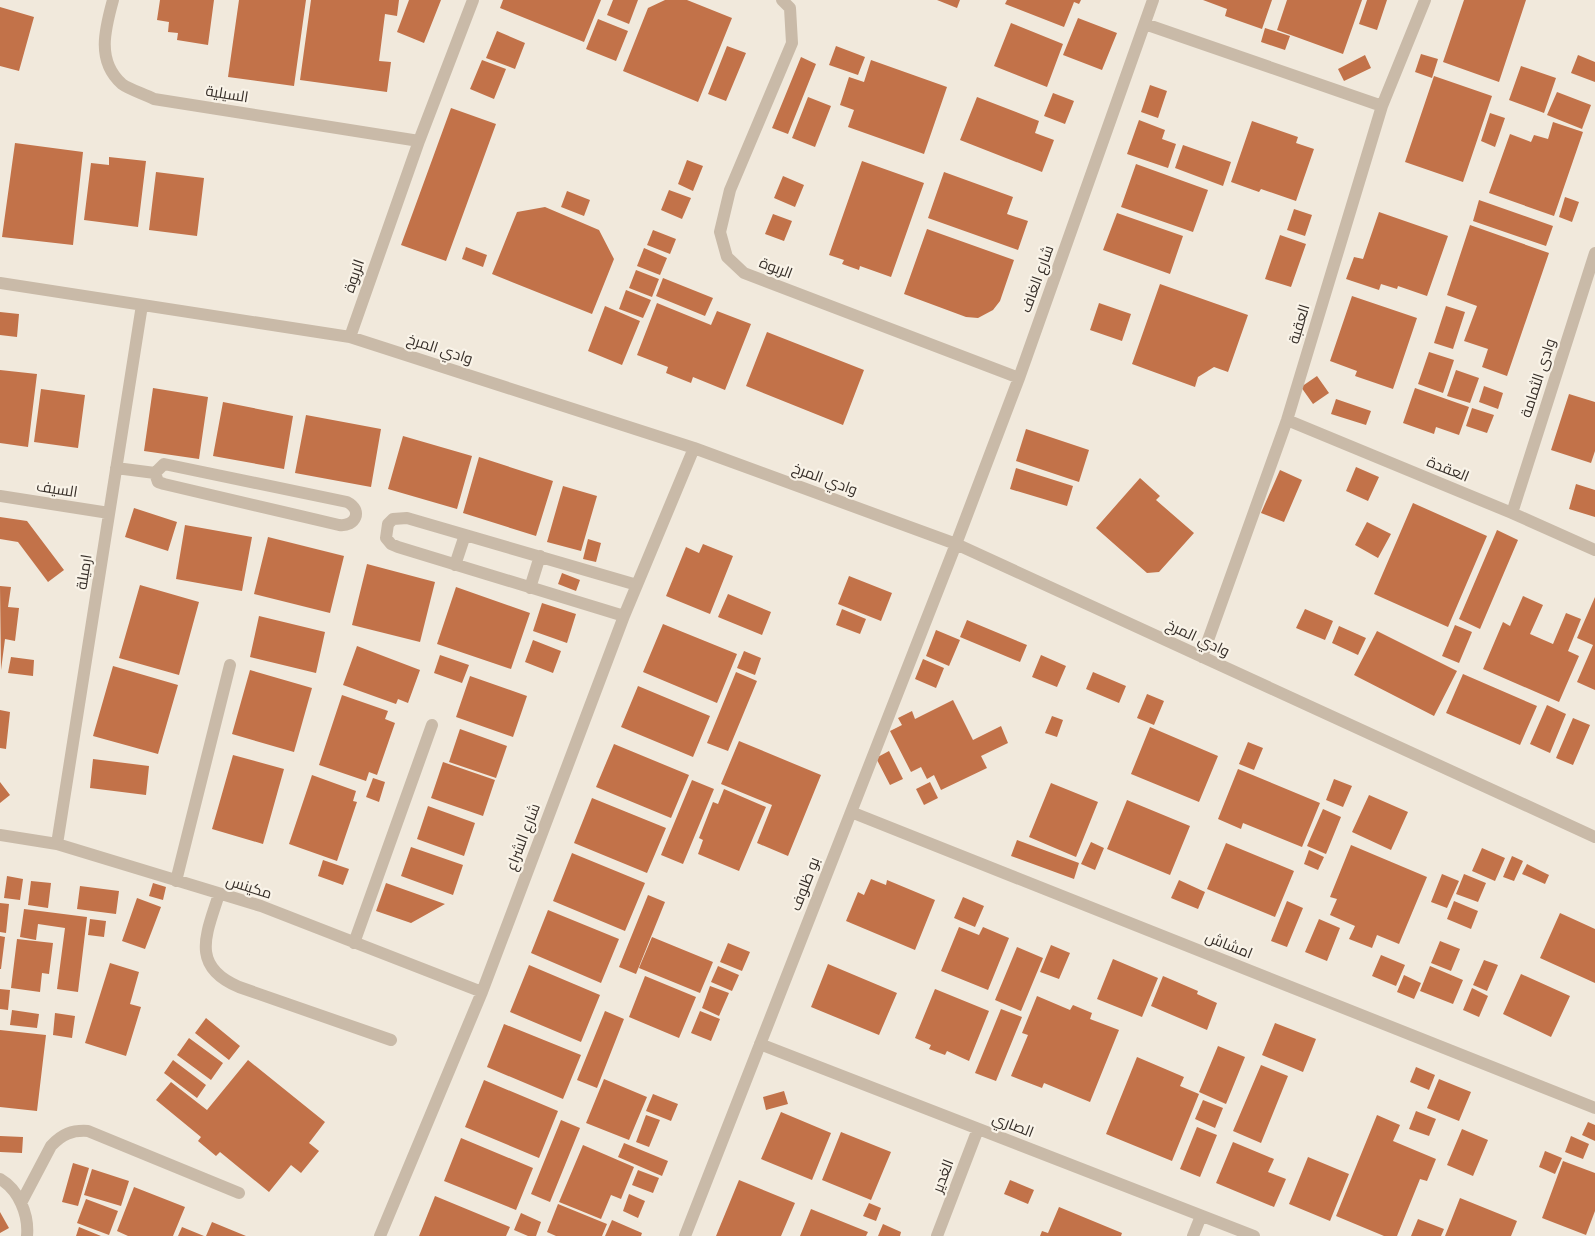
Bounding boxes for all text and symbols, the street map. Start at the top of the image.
street label: السيلية [204,82,250,106]
street label: شارع الغاف [1017,243,1059,316]
street label: الربوة [757,253,795,283]
street label: الربوة [340,257,368,295]
street label: العقبة [1284,302,1314,346]
street label: وادي المرخ [404,330,475,371]
street label: وادى الثمامة [1517,336,1560,420]
street label: العقدة [1424,452,1472,486]
street label: وادي المرخ [789,459,860,502]
street label: السيف [35,477,79,501]
street label: ارميلة [72,553,96,591]
street label: وادي المرخ [1162,615,1233,663]
street label: شارع الشراع [502,801,546,874]
street label: بو ظلوف [787,854,823,914]
street label: مكينس [224,871,274,904]
street label: امشاش [1202,927,1255,963]
street label: الصاري [989,1109,1036,1144]
street label: الغدير [928,1157,958,1196]

